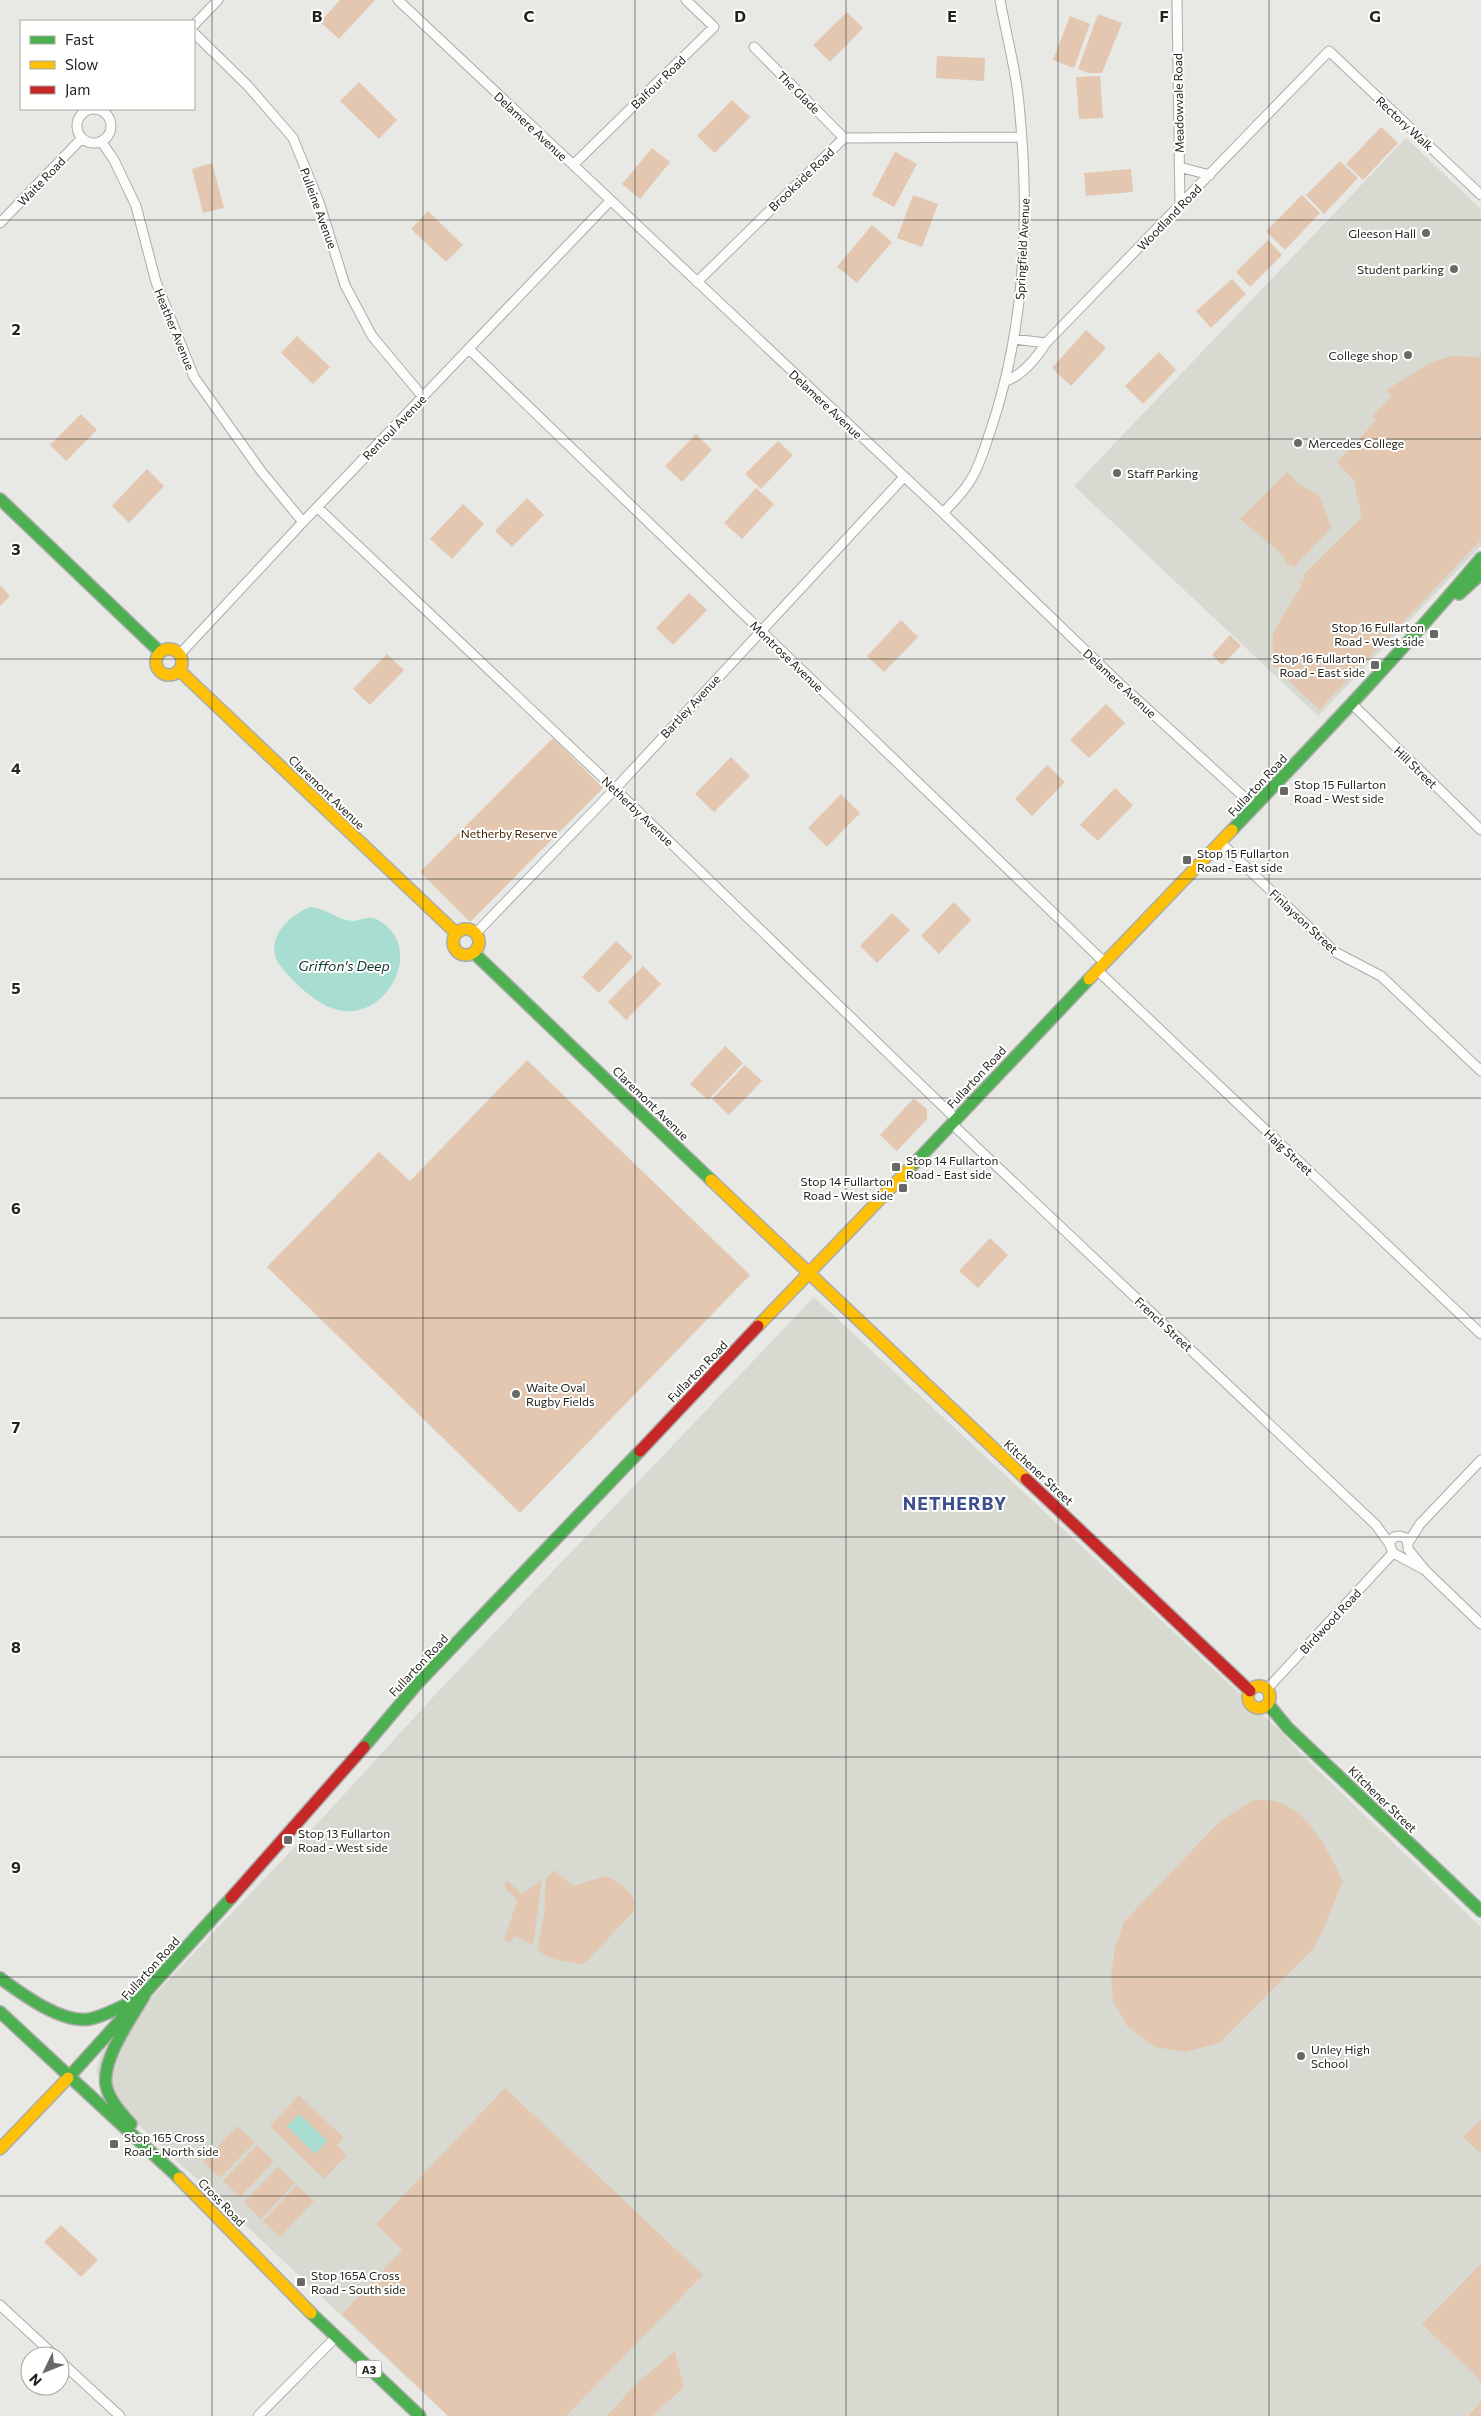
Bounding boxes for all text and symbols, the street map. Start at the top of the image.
text: B [312,6,323,25]
text: C [524,6,535,25]
text: D [734,6,746,25]
text: E [947,6,957,25]
text: F [1159,6,1169,25]
text: G [1369,6,1381,25]
legend [20,20,195,110]
text: Fast [65,30,94,48]
street label: Balfour Road [628,52,688,112]
street label: Meadowvale Road [1170,53,1186,153]
text: Slow [65,55,98,73]
street label: The Glade [775,68,823,116]
text: Jam [65,80,90,98]
street label: Delamere Avenue [492,89,570,163]
street label: Rectory Walk [1374,93,1437,153]
street label: Brookside Road [765,144,837,214]
street label: Waite Road [14,154,68,208]
street label: Pulleine Avenue [298,166,340,250]
street label: Woodland Road [1134,181,1204,253]
street label: Springfield Avenue [1012,198,1032,300]
place label: Gleeson Hall [1348,226,1416,240]
marker: Gleeson Hall [1420,227,1432,239]
place label: Student parking [1357,262,1444,276]
marker: Student parking [1448,263,1460,275]
street label: Heather Avenue [152,286,198,372]
text: 2 [11,319,21,338]
place label: College shop [1329,348,1398,362]
marker: College shop [1402,349,1414,361]
street label: Delamere Avenue [787,367,865,441]
street label: Rentoul Avenue [359,392,429,462]
place label: Mercedes College [1308,436,1404,450]
marker: Mercedes College [1292,437,1304,449]
place label: Staff Parking [1127,466,1199,480]
marker: Staff Parking [1111,467,1123,479]
text: 3 [11,539,21,558]
street label: Montrose Avenue [748,618,826,694]
place label: Stop 16 Fullarton Road - West side [1332,620,1424,648]
marker: Stop 16 Fullarton Road - West side [1428,628,1440,640]
street label: Delamere Avenue [1081,646,1159,720]
place label: Stop 16 Fullarton Road - East side [1273,651,1365,679]
marker: Stop 16 Fullarton Road - East side [1369,659,1381,671]
street label: Bartley Avenue [657,671,723,741]
street label: Hill Street [1392,743,1440,791]
street label: Fullarton Road [1225,751,1289,819]
street label: Claremont Avenue [286,752,368,832]
text: 4 [11,758,21,777]
street label: Netherby Avenue [599,773,677,849]
place label: Stop 15 Fullarton Road - West side [1294,777,1386,805]
marker: Stop 15 Fullarton Road - West side [1278,785,1290,797]
park label: Netherby Reserve [461,826,557,840]
place label: Stop 15 Fullarton Road - East side [1197,846,1289,874]
marker: Stop 15 Fullarton Road - East side [1181,854,1193,866]
street label: Finlayson Street [1267,886,1341,956]
water label: Griffon's Deep [298,957,390,974]
text: 5 [11,978,21,997]
street label: Fullarton Road [944,1043,1008,1111]
street label: Claremont Avenue [610,1063,692,1143]
street label: Haig Street [1262,1126,1316,1178]
place label: Stop 14 Fullarton Road - East side [906,1153,998,1181]
marker: Stop 14 Fullarton Road - East side [890,1161,902,1173]
place label: Stop 14 Fullarton Road - West side [801,1174,893,1202]
marker: Stop 14 Fullarton Road - West side [897,1182,909,1194]
text: 6 [11,1198,21,1217]
street label: French Street [1132,1294,1196,1354]
street label: Fullarton Road [664,1337,730,1405]
place label: Waite Oval Rugby Fields [526,1380,594,1408]
marker: Waite Oval Rugby Fields [510,1388,522,1400]
text: 7 [12,1417,21,1436]
street label: Kitchener Street [1002,1436,1076,1508]
district label: NETHERBY [903,1492,1007,1514]
street label: Birdwood Road [1296,1586,1364,1656]
street label: Fullarton Road [386,1631,450,1699]
text: 8 [11,1637,21,1656]
street label: Kitchener Street [1346,1763,1420,1835]
place label: Stop 13 Fullarton Road - West side [298,1826,390,1854]
marker: Stop 13 Fullarton Road - West side [282,1834,294,1846]
text: 9 [11,1857,21,1876]
street label: Fullarton Road [118,1934,182,2002]
place label: Unley High School [1311,2042,1370,2070]
marker: Unley High School [1295,2050,1307,2062]
place label: Stop 165 Cross Road - North side [124,2130,219,2158]
marker: Stop 165 Cross Road - North side [108,2138,120,2150]
street label: Cross Road [196,2175,248,2229]
place label: Stop 165A Cross Road - South side [311,2268,406,2296]
marker: Stop 165A Cross Road - South side [295,2276,307,2288]
north arrow [20,2346,70,2396]
road number: A3 [356,2360,382,2378]
text: N [25,2371,45,2390]

